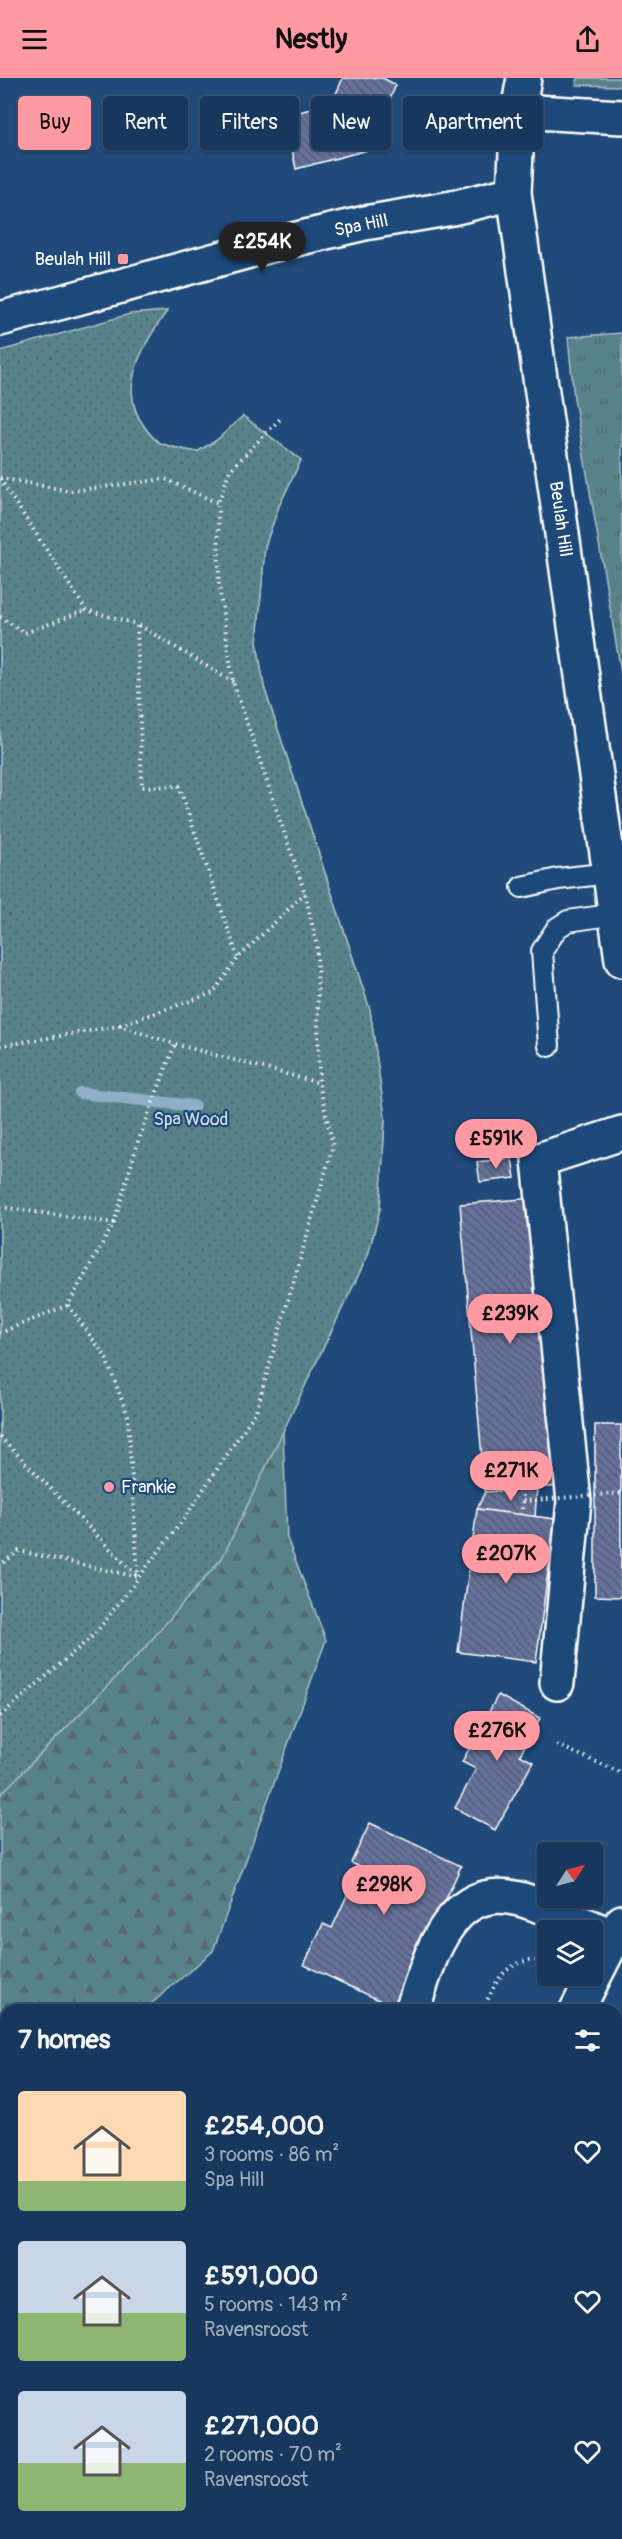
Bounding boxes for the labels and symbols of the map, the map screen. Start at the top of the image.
street label: Spa Hill [332,209,390,242]
pin: £254K [220,222,304,273]
place label: Beulah Hill [35,248,111,271]
marker: Beulah Hill [116,252,130,266]
street label: Beulah Hill [544,480,577,558]
park label: Spa Wood [154,1108,228,1131]
pin: £591K [454,1119,538,1170]
pin: £239K [468,1294,552,1345]
pin: £271K [469,1451,553,1502]
place label: Frankie [121,1476,176,1499]
marker: Frankie [102,1480,116,1494]
pin: £207K [464,1534,548,1585]
pin: £276K [455,1711,539,1762]
north arrow [537,1842,603,1908]
pin: £298K [342,1865,426,1916]

